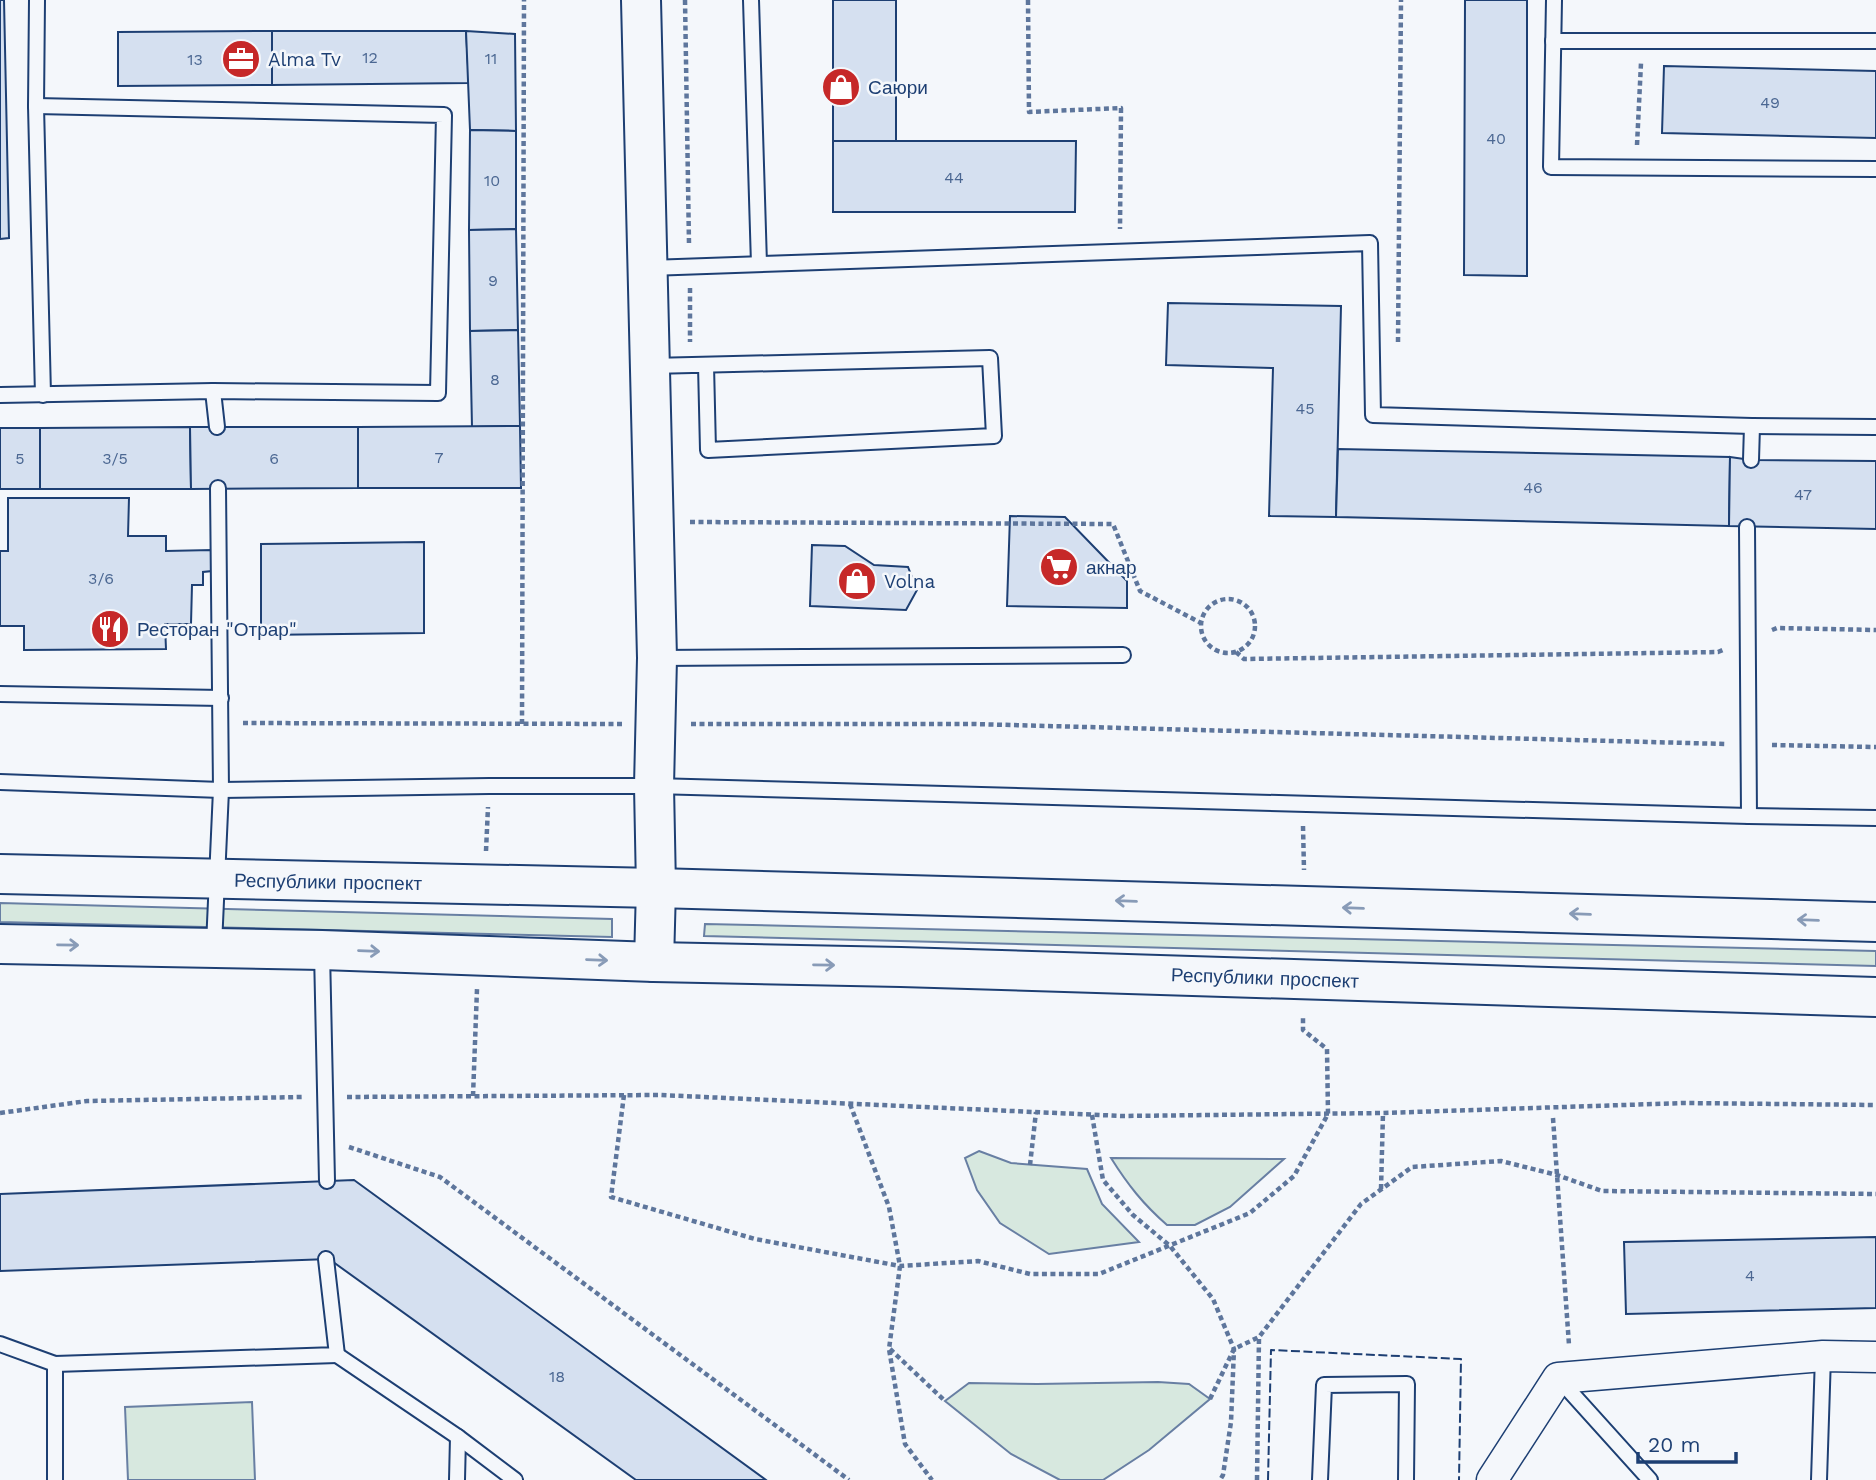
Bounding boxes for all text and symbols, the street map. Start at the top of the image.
office icon: Alma Tv [220,38,262,80]
place label: Alma Tv [268,48,341,71]
house number: 12 [362,48,378,67]
house number: 11 [485,49,497,68]
house number: 13 [187,50,203,69]
shop icon: Саюри [820,66,862,108]
place label: Саюри [868,76,928,99]
house number: 49 [1760,93,1780,112]
house number: 40 [1486,129,1506,148]
house number: 44 [944,168,964,187]
house number: 10 [484,171,500,190]
house number: 9 [488,271,498,290]
house number: 8 [490,370,500,389]
house number: 45 [1295,399,1315,418]
house number: 7 [435,448,444,467]
house number: 5 [15,449,25,468]
house number: 3/5 [102,449,128,468]
house number: 6 [269,449,279,468]
house number: 46 [1523,478,1543,497]
house number: 47 [1794,485,1812,504]
supermarket icon: акнар [1038,546,1080,588]
place label: акнар [1086,556,1137,579]
shop icon: Volna [836,560,878,602]
house number: 3/6 [88,569,114,588]
place label: Volna [884,570,935,593]
restaurant icon: Ресторан "Отрар" [89,608,131,650]
place label: Ресторан "Отрар" [137,618,297,641]
street label: Республики проспект [234,869,423,895]
one-way arrow [1114,895,1137,908]
one-way arrow [1342,901,1365,914]
one-way arrow [1569,907,1592,920]
one-way arrow [1797,913,1820,927]
one-way arrow [56,939,79,952]
one-way arrow [357,945,380,958]
one-way arrow [585,953,608,966]
one-way arrow [812,958,835,972]
street label: Республики проспект [1171,963,1360,993]
house number: 4 [1745,1266,1755,1285]
house number: 18 [549,1367,565,1386]
scale bar [1638,1420,1736,1464]
text: 20 m [1648,1432,1700,1457]

